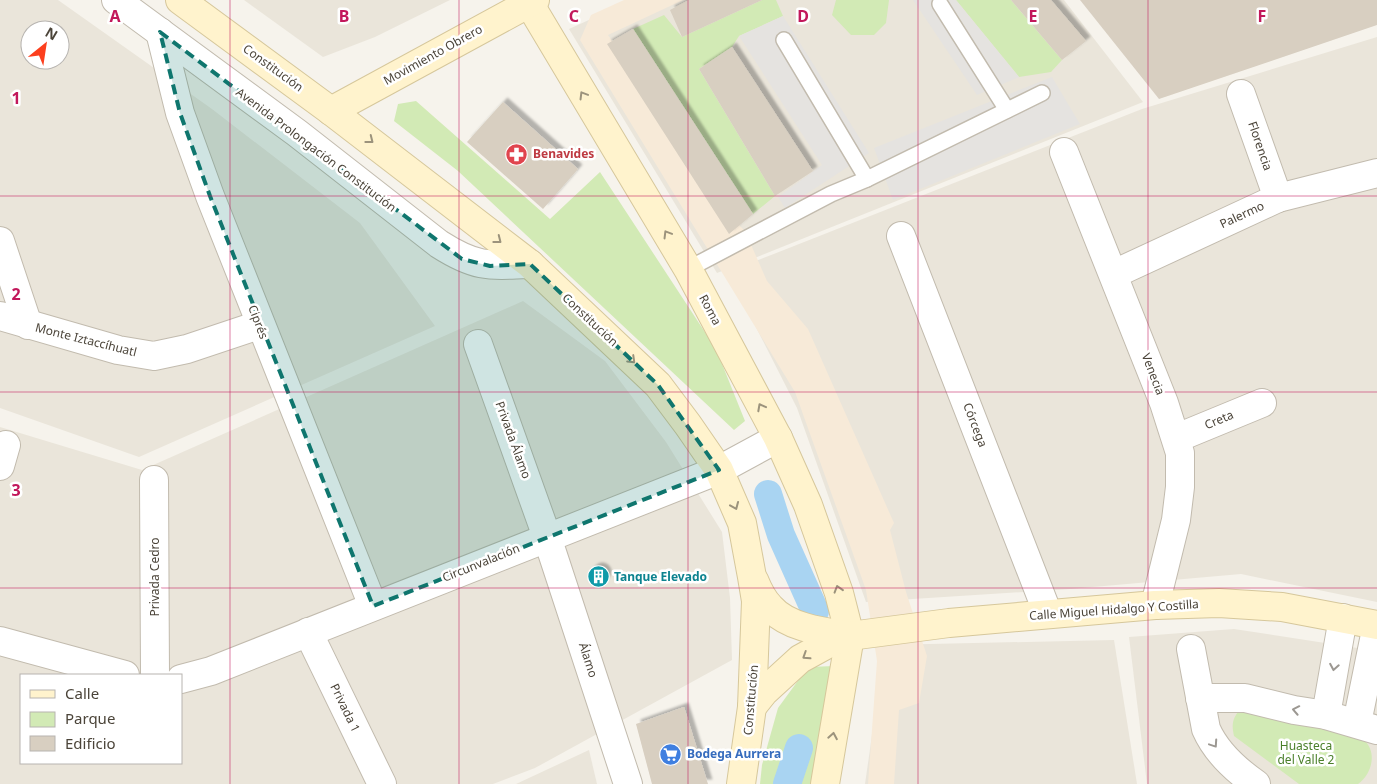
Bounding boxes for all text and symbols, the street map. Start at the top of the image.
text: A [109,5,121,27]
text: B [339,5,349,27]
text: C [569,5,579,27]
text: D [797,5,809,27]
text: E [1029,5,1038,27]
text: F [1258,5,1266,27]
north arrow [20,20,70,70]
street label: Movimiento Obrero [380,20,485,89]
text: N [42,22,61,44]
street label: Constitución [240,40,307,95]
street label: Avenida Prolongación Constitución [233,84,400,216]
text: 1 [11,87,21,109]
one-way arrow [580,91,590,100]
street label: Florencia [1244,119,1277,173]
one-way arrow [364,135,373,143]
pharmacy icon: Benavides [505,142,529,166]
place label: Benavides [533,145,594,162]
street label: Palermo [1217,197,1267,232]
one-way arrow [663,231,673,240]
one-way arrow [493,234,502,243]
text: 2 [11,283,21,305]
street label: Constitución [559,289,622,350]
street label: Roma [695,291,726,328]
street label: Ciprés [244,302,273,342]
street label: Monte Iztaccíhuatl [34,319,139,360]
street label: Venecia [1138,350,1169,397]
one-way arrow [626,354,635,363]
street label: Privada Álamo [492,399,535,481]
street label: Córcega [959,400,992,449]
one-way arrow [758,404,768,413]
street label: Creta [1202,406,1236,433]
text: 3 [11,479,21,501]
one-way arrow [728,501,739,510]
street label: Privada Cedro [146,537,163,617]
street label: Circunvalación [440,539,522,586]
building icon: Tanque Elevado [586,565,610,589]
place label: Tanque Elevado [614,568,707,585]
one-way arrow [833,586,843,594]
street label: Calle Miguel Hidalgo Y Costilla [1029,595,1199,624]
street label: Álamo [575,640,602,680]
one-way arrow [802,650,811,659]
one-way arrow [1330,662,1340,671]
street label: Constitución [739,664,762,736]
legend [20,674,182,764]
street label: Privada 1 [326,681,365,735]
text: Calle [65,683,99,703]
one-way arrow [1292,705,1300,716]
text: Parque [65,708,115,728]
one-way arrow [827,732,837,740]
text: Edificio [65,733,116,753]
park label: Huasteca del Valle 2 [1277,737,1335,768]
one-way arrow [1208,738,1218,747]
supermarket icon: Bodega Aurrera [659,742,683,766]
place label: Bodega Aurrera [687,745,781,762]

